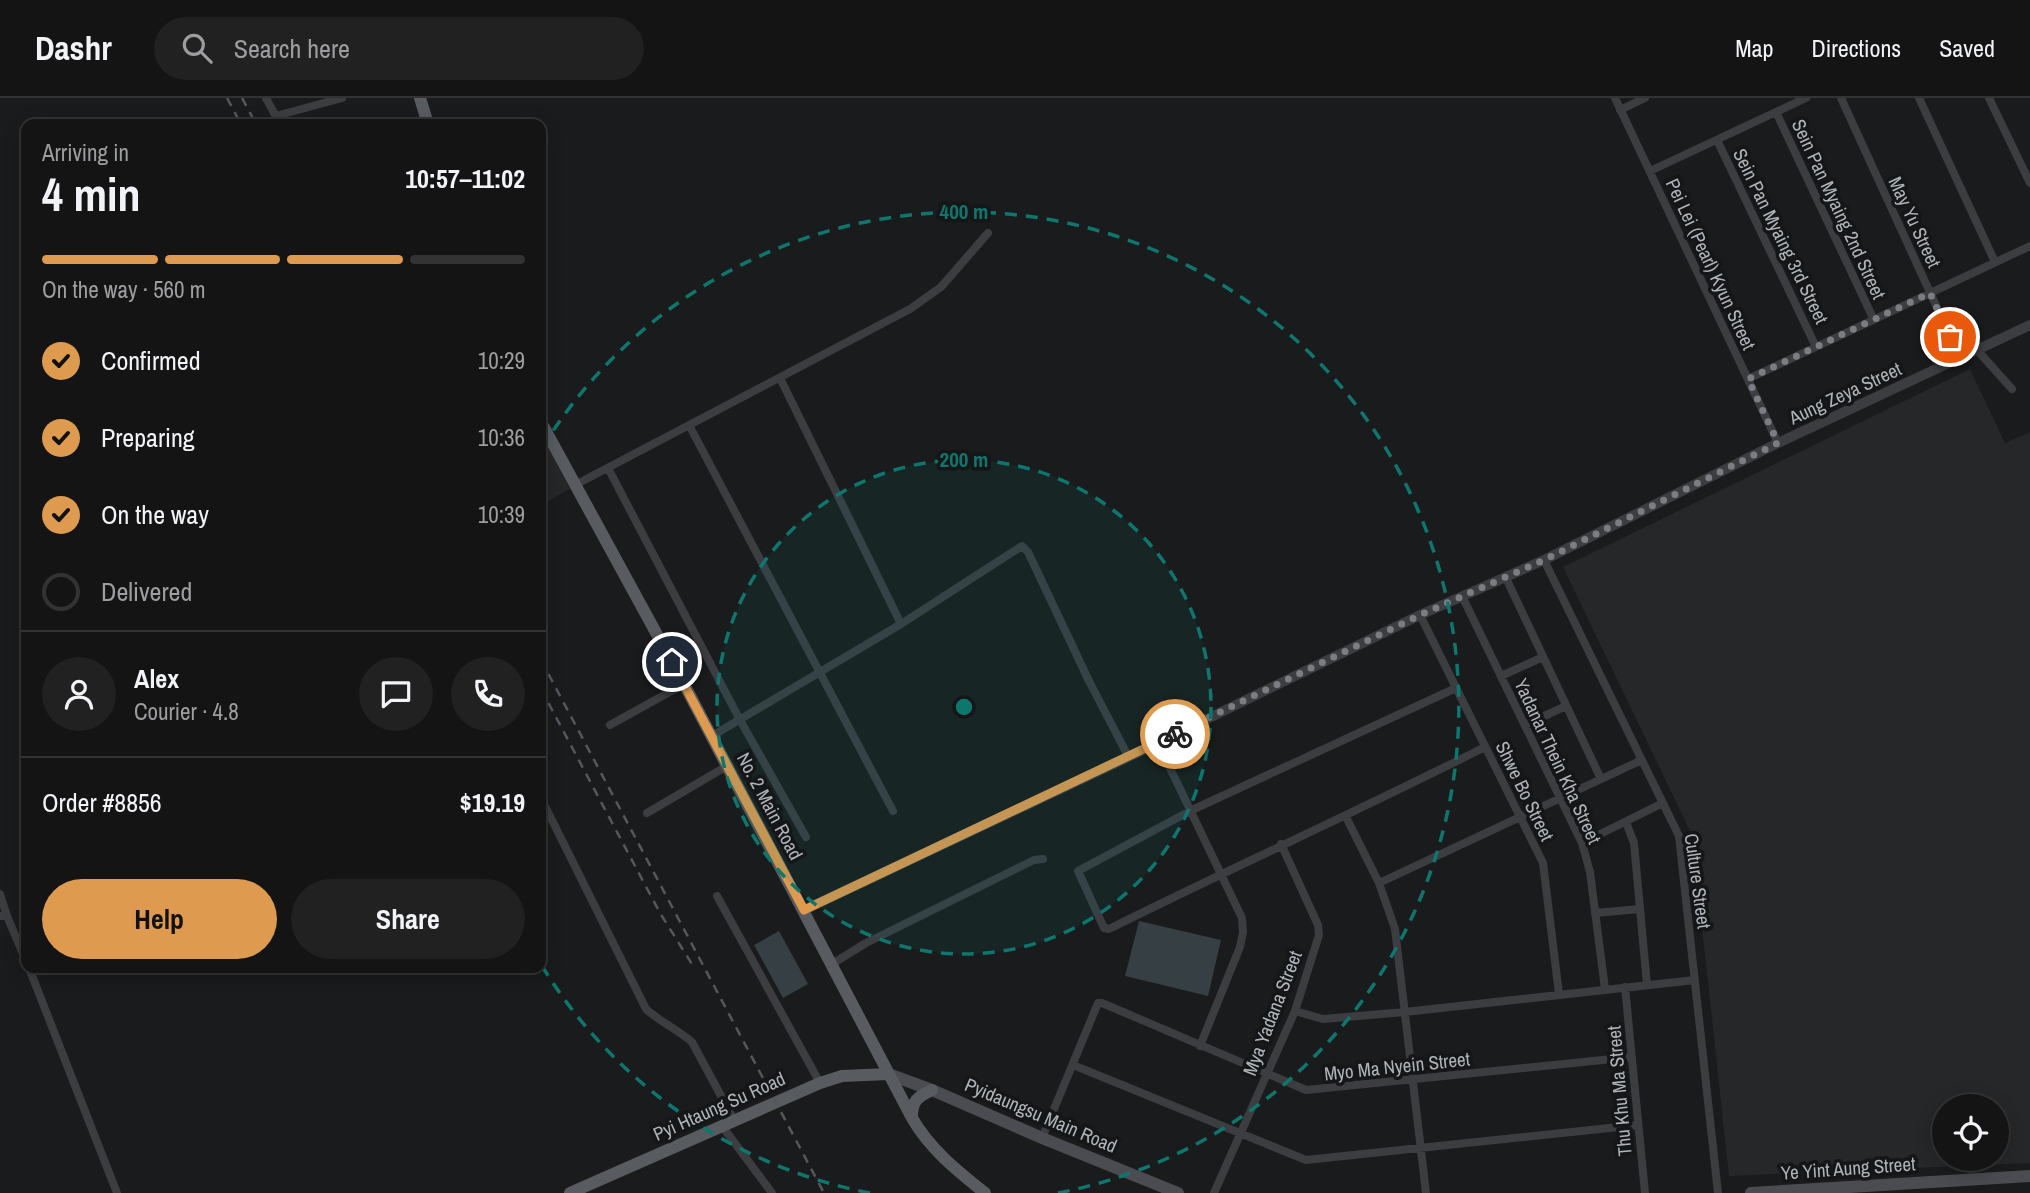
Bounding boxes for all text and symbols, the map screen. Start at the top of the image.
search box [154,17,644,80]
text: Dashr [35,26,112,70]
icon: search [178,29,216,67]
text: Search here [234,31,350,66]
text: Map [1735,32,1773,64]
text: Directions [1811,32,1901,64]
text: Saved [1939,32,1995,64]
street label: Sein Pan Myaing 2nd Street [1786,115,1892,304]
text: Arriving in [42,137,129,168]
street label: Sein Pan Myaing 3rd Street [1727,144,1835,329]
text: 10:57–11:02 [405,161,525,196]
text: 4 min [42,163,141,225]
street label: May Yu Street [1883,172,1948,272]
street label: Pei Lei (Pearl) Kyun Street [1660,174,1762,354]
text: 400 m [940,197,988,226]
text: On the way · 560 m [42,274,206,305]
pin [1920,307,1980,367]
icon: bag [1931,318,1969,356]
icon: check [42,342,80,380]
text: Confirmed [101,343,201,378]
text: 10:29 [478,345,525,376]
street label: Aung Zeya Street [1784,355,1906,431]
icon: check [42,419,80,457]
text: Preparing [101,420,195,455]
text: 10:36 [478,422,525,453]
text: 200 m [940,445,988,474]
icon: check [42,496,80,534]
text: On the way [101,497,209,532]
text: 10:39 [478,499,525,530]
text: Delivered [101,574,192,609]
pin [642,632,702,692]
icon: home [653,643,691,681]
button: person [42,657,116,731]
button: chat [359,657,433,731]
button: phone [451,657,525,731]
text: Alex [134,661,179,696]
street label: Yadanar Thein Kha Street [1508,674,1608,848]
centre of rings [952,695,976,719]
text: Courier · 4.8 [134,696,239,727]
courier [1140,699,1210,769]
icon: bike [1156,715,1194,753]
street label: Shwe Bo Street [1490,737,1561,846]
street label: No. 2 Main Road [731,748,809,864]
text: Order #8856 [42,785,162,820]
text: $19.19 [460,785,525,820]
street label: Culture Street [1678,832,1718,931]
button: Help [42,879,277,959]
button: Share [291,879,525,959]
street label: Mya Yadana Street [1236,946,1308,1079]
street label: Thu Khu Ma Street [1600,1024,1638,1157]
street label: Myo Ma Nyein Street [1323,1045,1472,1087]
street label: Pyi Htaung Su Road [649,1065,789,1147]
street label: Pyidaungsu Main Road [961,1071,1121,1159]
map controls [1932,1094,2009,1171]
button: locate [1932,1094,2009,1171]
street label: Ye Yint Aung Street [1780,1150,1917,1186]

